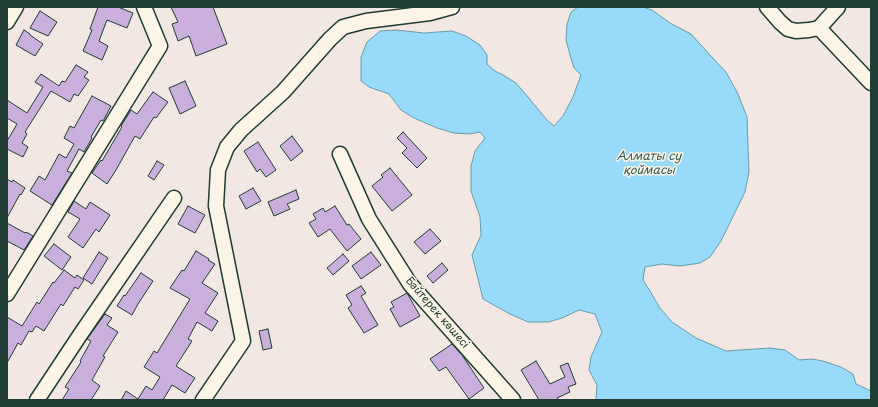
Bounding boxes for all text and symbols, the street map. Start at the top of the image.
water label: Алматы су қоймасы [617,150,681,178]
street label: Бәйтерек көшесі [402,275,472,351]

